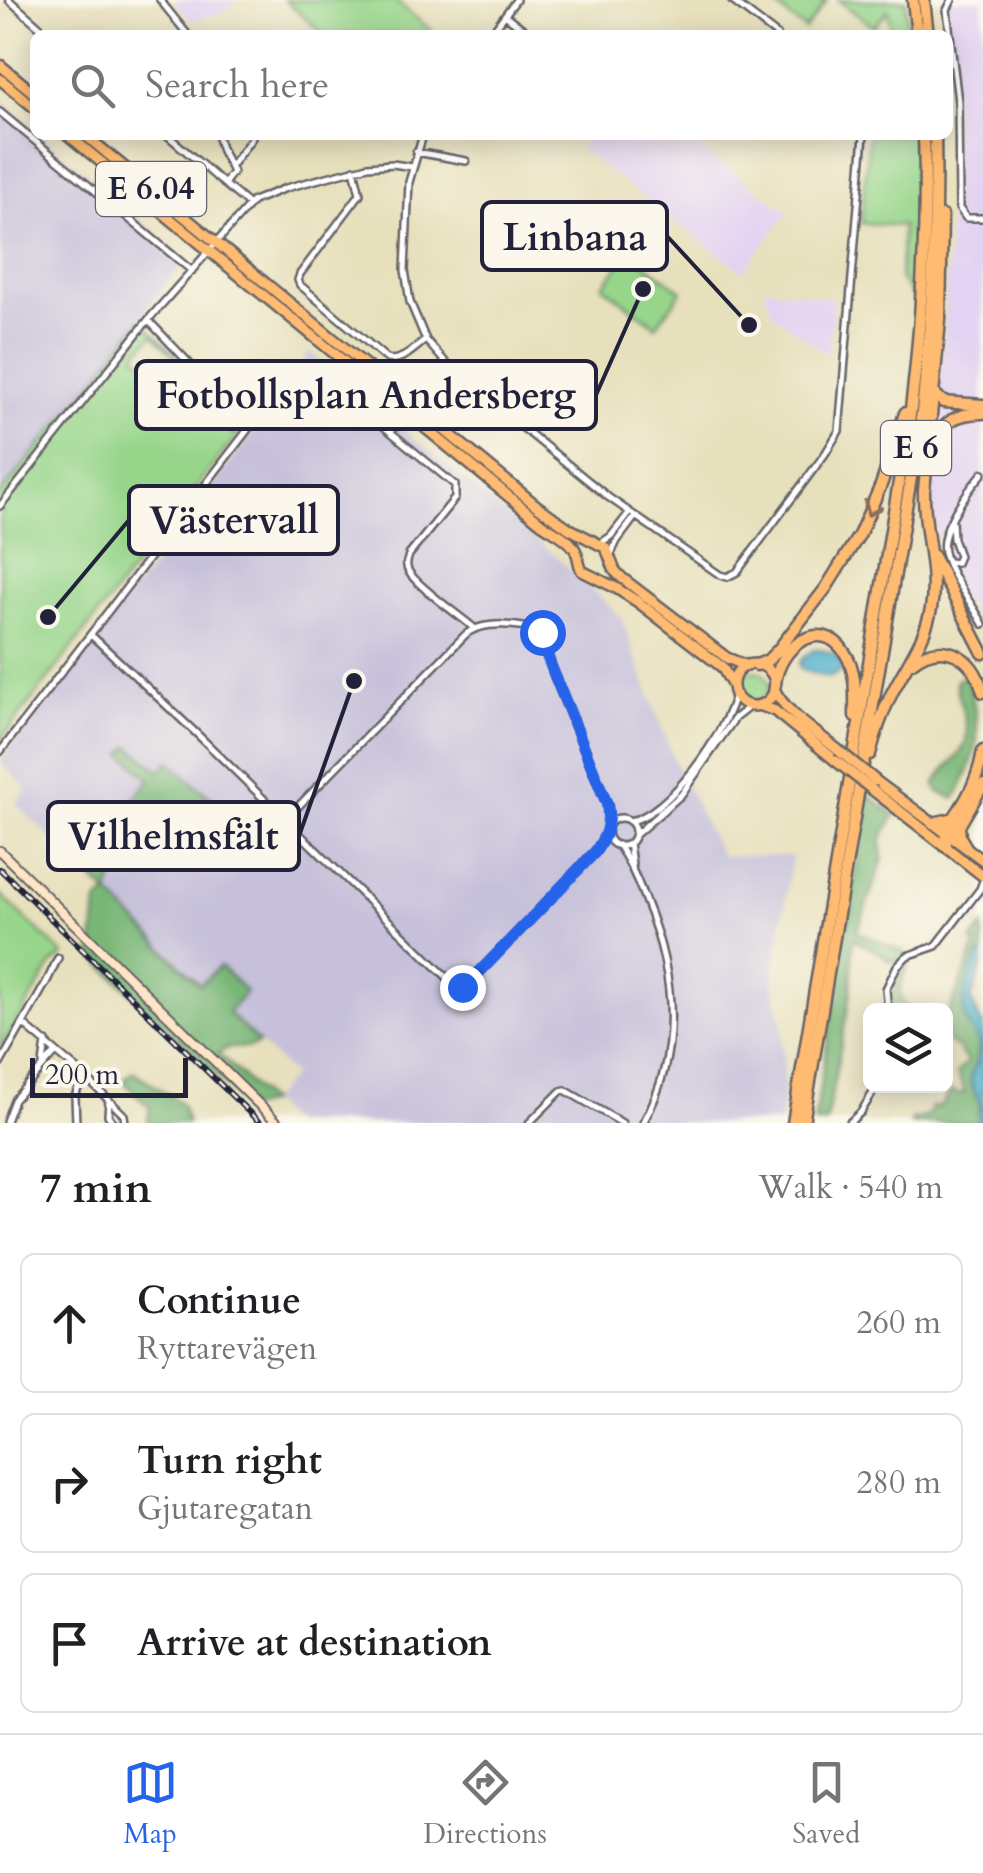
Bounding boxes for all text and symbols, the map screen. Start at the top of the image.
search box [30,30,953,140]
icon: search [65,58,120,113]
text: Search here [145,59,329,111]
road number: E 6.04 [96,162,206,216]
callout: Linbana [482,202,667,270]
text: Linbana [503,212,647,264]
callout: Fotbollsplan Andersberg [136,361,596,429]
text: Fotbollsplan Andersberg [156,370,576,422]
road number: E 6 [881,421,951,475]
callout: Västervall [129,486,338,554]
text: Västervall [149,495,319,547]
one-way arrow [863,499,883,517]
route start [520,610,566,656]
callout: Vilhelmsfält [48,802,299,870]
text: Vilhelmsfält [67,811,279,863]
route end [440,965,486,1011]
map controls [863,1003,953,1093]
button: layers [863,1003,953,1093]
scale bar [30,1053,188,1098]
text: 200 m [45,1056,119,1094]
text: 7 min [40,1160,152,1217]
text: Walk · 540 m [758,1166,943,1210]
text: Continue [137,1275,301,1327]
icon: ahead [42,1296,97,1351]
text: 260 m [856,1301,941,1345]
text: Ryttarevägen [137,1327,317,1371]
text: Turn right [137,1435,322,1487]
icon: right [42,1456,97,1511]
text: 280 m [856,1461,941,1505]
text: Gjutaregatan [137,1487,313,1531]
icon: arrive [42,1616,97,1671]
text: Arrive at destination [137,1617,492,1669]
tab: Map [123,1755,178,1853]
tab: Directions [423,1755,547,1853]
tab: Saved [792,1755,860,1853]

